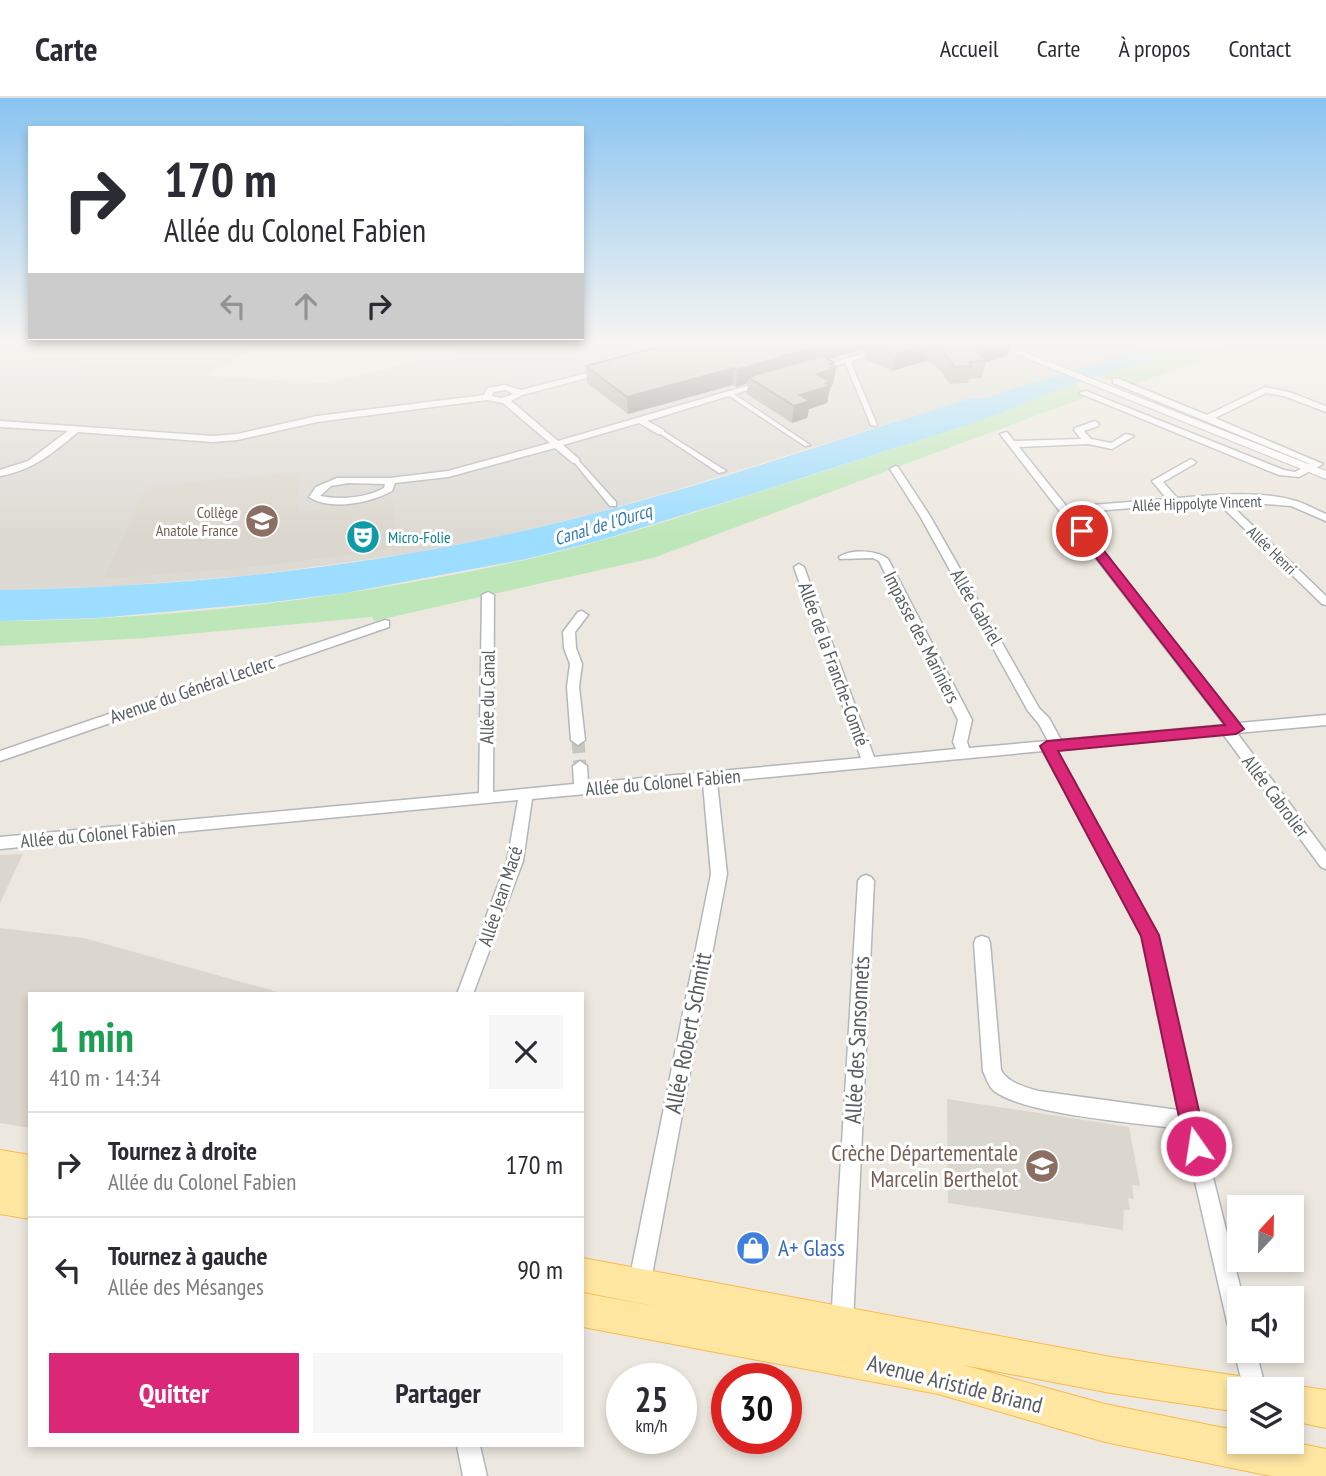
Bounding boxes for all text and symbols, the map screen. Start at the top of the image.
text: Carte [35,27,98,70]
text: Accueil [940,33,999,64]
text: Carte [1037,33,1080,64]
text: À propos [1118,33,1190,64]
text: Contact [1228,33,1291,64]
text: 170 m [164,147,277,211]
icon: right [49,154,140,245]
text: Allée du Colonel Fabien [164,209,426,251]
icon: left [214,287,252,325]
icon: ahead [287,287,325,325]
icon: right [360,287,398,325]
street label: Allée Hippolyte Vincent [1132,491,1263,515]
water label: Canal de l'Ourcq [551,498,656,550]
pin [1052,501,1112,561]
place label: Collège Anatole France [156,502,238,540]
school or university icon: Collège Anatole France [243,502,281,540]
icon: arrive [1063,512,1101,550]
theatre icon: Micro-Folie [344,518,382,556]
street label: Allée Henri [1243,521,1301,579]
place label: Micro-Folie [388,527,451,547]
street label: Allée Gabriel [946,565,1009,650]
street label: Impasse des Mariniers [878,567,966,707]
street label: Allée de la Franche-Comté [793,579,875,749]
street label: Avenue du Général Leclerc [106,649,278,729]
street label: Allée du Canal [474,649,500,744]
street label: Allée Cabrolier [1237,750,1315,842]
street label: Allée du Colonel Fabien [584,763,742,801]
street label: Allée du Colonel Fabien [19,815,177,853]
street label: Allée Jean Macé [473,843,527,949]
street label: Allée Robert Schmitt [658,949,717,1116]
street label: Allée des Sansonnets [838,955,875,1125]
text: 1 min [49,1009,134,1064]
button: close [489,1015,563,1089]
text: 410 m · 14:34 [49,1063,161,1092]
position arrow [1159,1109,1233,1183]
text: Tournez à droite [108,1134,257,1167]
place label: Crèche Départementale Marcelin Berthelot [831,1138,1019,1193]
icon: right [49,1146,87,1184]
school or university icon: Crèche Départementale Marcelin Berthelot [1023,1147,1061,1185]
text: 170 m [505,1148,563,1181]
text: Allée du Colonel Fabien [108,1167,296,1196]
north arrow [1227,1195,1304,1272]
map controls [1227,1195,1304,1454]
shop icon: A+ Glass [734,1229,772,1267]
place label: A+ Glass [778,1233,845,1262]
text: Tournez à gauche [108,1239,268,1272]
icon: left [49,1251,87,1289]
text: 90 m [517,1253,563,1286]
text: Allée des Mésanges [108,1272,264,1301]
button: sound [1227,1286,1304,1363]
street label: Avenue Aristide Briand [865,1348,1046,1419]
button: Quitter [49,1353,299,1433]
button: Partager [313,1353,563,1433]
speed limit sign: 30 [711,1363,802,1454]
text: 25 [635,1376,668,1422]
button: layers [1227,1377,1304,1454]
text: km/h [636,1414,667,1437]

